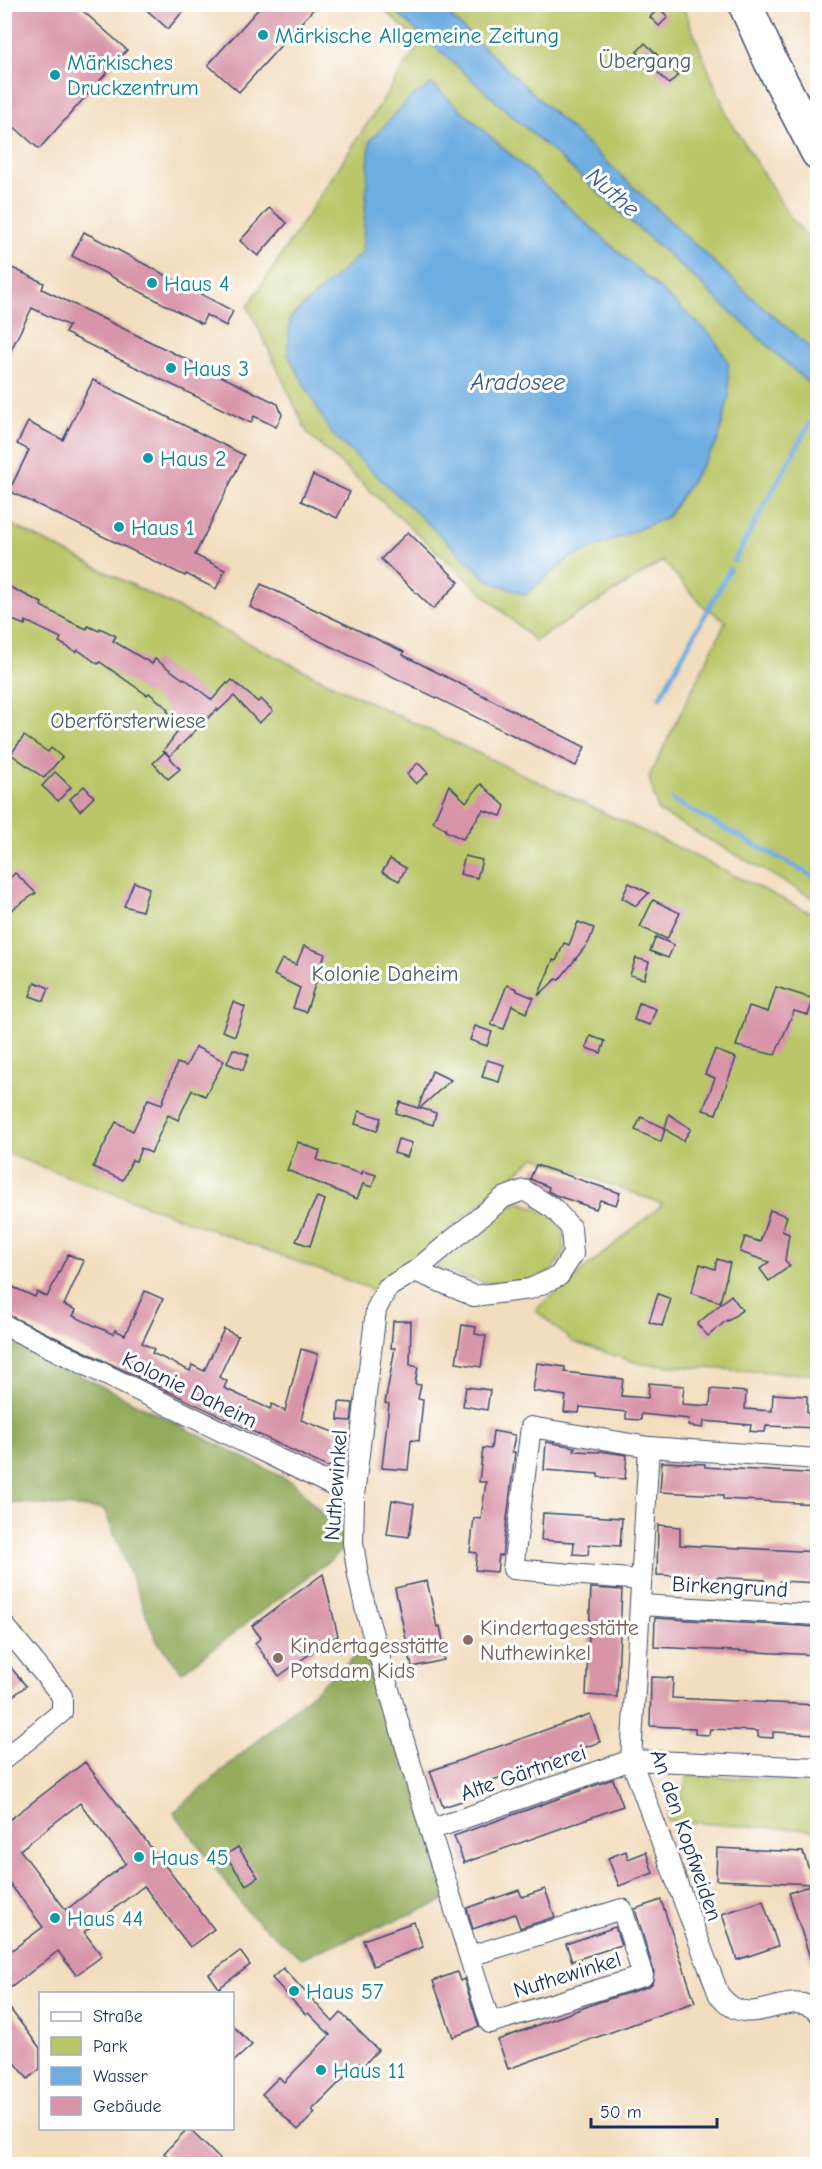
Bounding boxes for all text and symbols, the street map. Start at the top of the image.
place label: Märkische Allgemeine Zeitung [275,23,559,49]
marker: Märkische Allgemeine Zeitung [256,28,270,42]
park label: Übergang [599,48,691,74]
place label: Märkisches Druckzentrum [67,50,199,101]
marker: Märkisches Druckzentrum [48,68,62,82]
water label: Nuthe [581,161,645,223]
place label: Haus 4 [164,271,230,297]
marker: Haus 4 [145,276,159,290]
place label: Haus 3 [183,356,249,382]
marker: Haus 3 [164,361,178,375]
water label: Aradosee [470,368,565,396]
place label: Haus 2 [160,446,227,472]
marker: Haus 2 [141,451,155,465]
place label: Haus 1 [131,515,195,541]
marker: Haus 1 [112,520,126,534]
park label: Oberförsterwiese [50,708,206,734]
park label: Kolonie Daheim [311,961,459,987]
street label: Kolonie Daheim [118,1346,261,1434]
street label: Nuthewinkel [319,1429,353,1541]
street label: Birkengrund [671,1571,789,1603]
place label: Kindertagesstätte Nuthewinkel [480,1615,639,1666]
place label: Kindertagesstätte Potsdam Kids [290,1633,449,1684]
marker: Kindertagesstätte Nuthewinkel [461,1633,475,1647]
marker: Kindertagesstätte Potsdam Kids [271,1651,285,1665]
street label: Alte Gärtnerei [457,1739,590,1807]
street label: An den Kopfweiden [644,1746,728,1925]
place label: Haus 45 [151,1845,229,1871]
marker: Haus 45 [132,1850,146,1864]
place label: Haus 44 [67,1906,143,1932]
marker: Haus 44 [48,1911,62,1925]
street label: Nuthewinkel [510,1946,624,2004]
place label: Haus 57 [306,1979,384,2005]
marker: Haus 57 [287,1984,301,1998]
legend [39,1992,234,2130]
text: Straße [93,2006,143,2027]
text: Park [93,2036,128,2057]
place label: Haus 11 [333,2058,405,2084]
marker: Haus 11 [314,2063,328,2077]
text: Wasser [93,2066,149,2087]
scale bar [591,2091,717,2129]
text: Gebäude [93,2096,162,2117]
text: 50 m [600,2102,642,2123]

